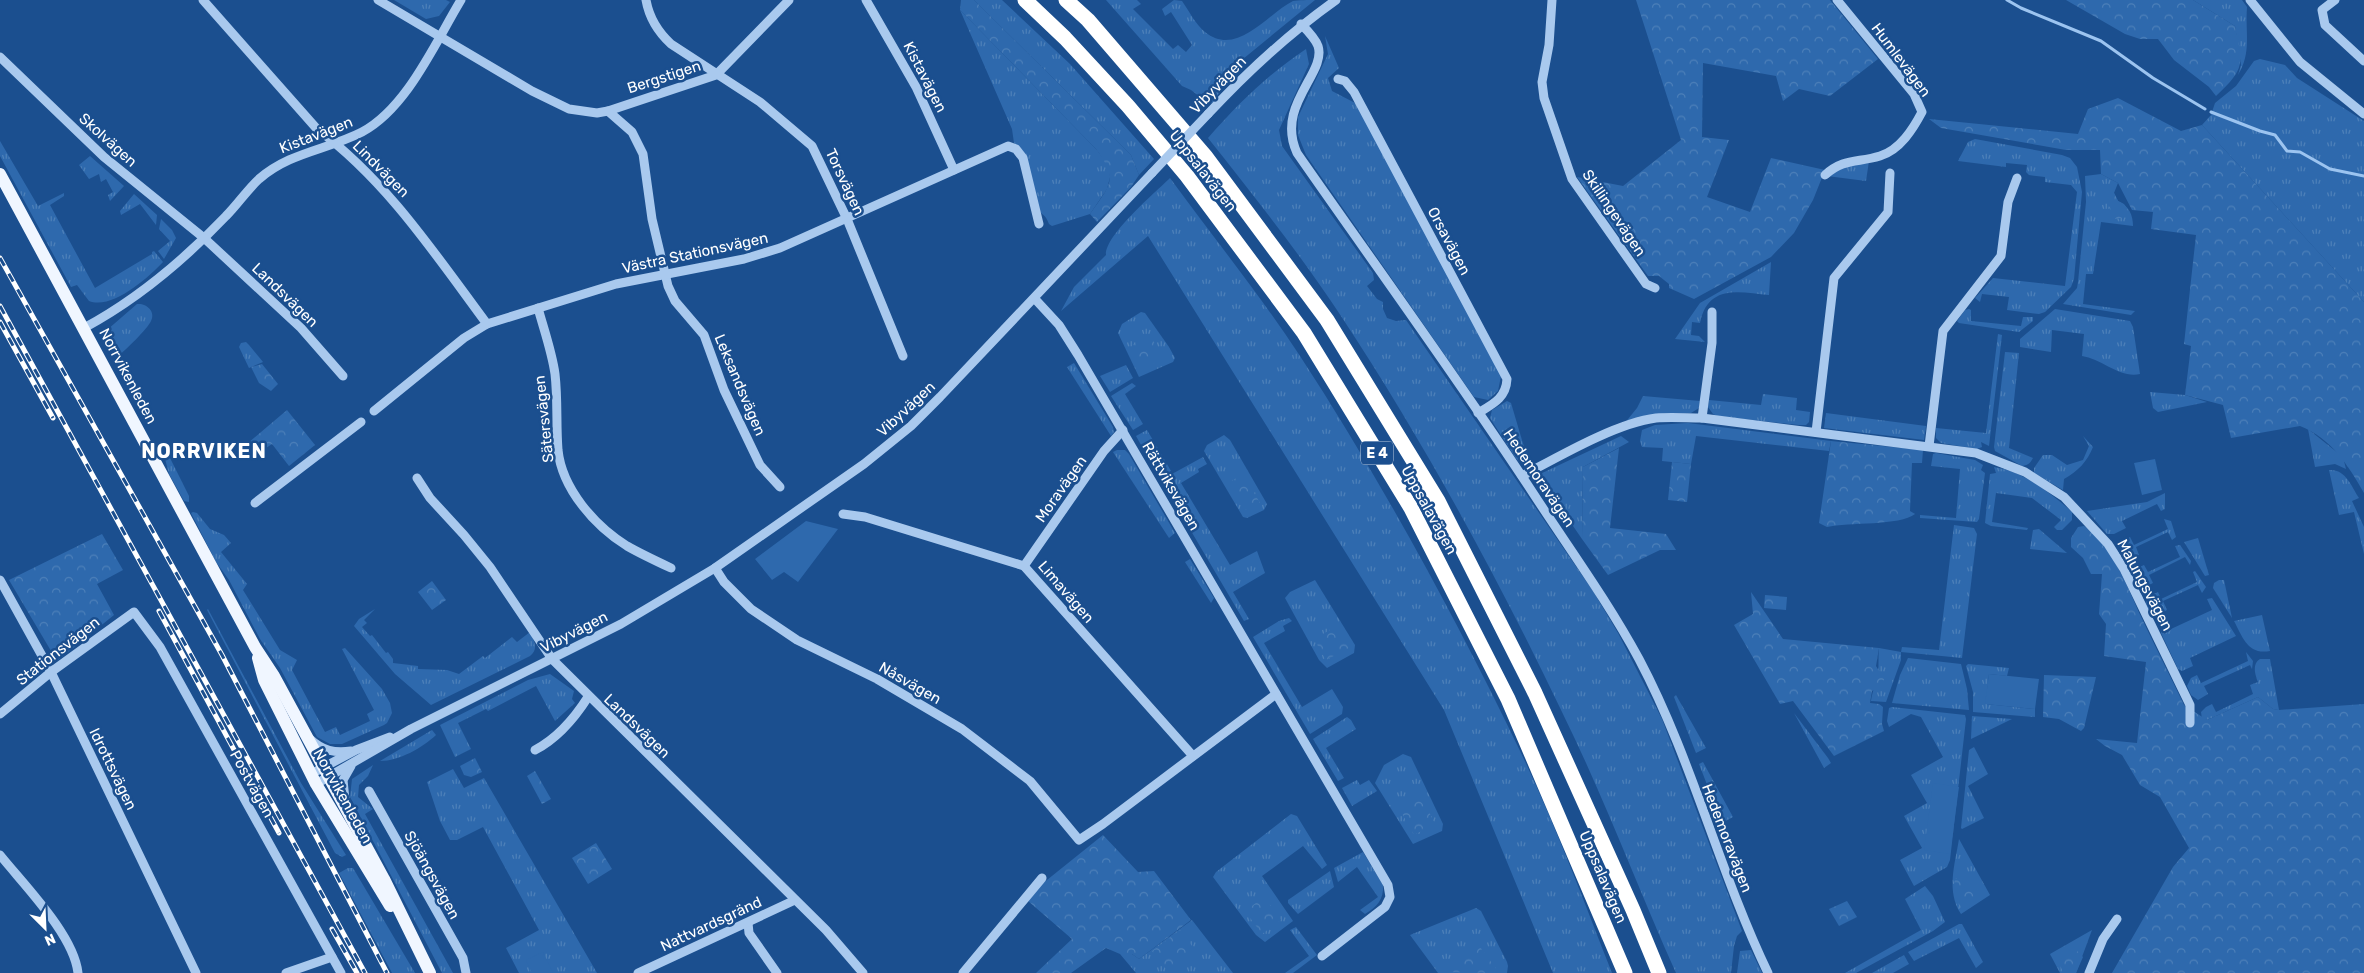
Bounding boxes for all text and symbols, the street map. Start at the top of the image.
street label: Humlevägen [1867,20,1935,100]
street label: Kistavägen [899,39,951,115]
street label: Vibyvägen [1186,52,1250,118]
street label: Bergstigen [625,57,703,97]
street label: Skolvägen [75,109,141,171]
street label: Kistavägen [277,113,355,157]
street label: Uppsalavägen [1165,127,1241,215]
street label: Lindvägen [349,137,413,201]
street label: Torsvägen [822,146,868,218]
street label: Skillingevägen [1578,166,1650,260]
street label: Orsavägen [1424,204,1474,278]
street label: Västra Stationsvägen [620,229,770,277]
street label: Landsvägen [248,259,322,331]
street label: Norrvikenleden [95,325,161,427]
street label: Leksandsvägen [711,332,769,438]
street label: Sätersvägen [530,374,558,464]
street label: Vibyvägen [873,378,939,440]
street label: Hedemoravägen [1499,425,1579,531]
street label: Rättviksvägen [1138,438,1204,534]
district label: NORRVIKEN [141,439,267,463]
road number: E 4 [1361,442,1393,464]
street label: Moravägen [1032,452,1090,526]
street label: Uppsalavägen [1397,462,1461,558]
street label: Malungsvägen [2113,536,2177,634]
street label: Limavägen [1034,557,1098,627]
street label: Vibyvägen [537,607,611,657]
street label: Stationsvägen [13,613,103,689]
street label: Nåsvägen [876,658,944,708]
street label: Landsvägen [600,690,674,762]
street label: Idrottsvägen [85,725,141,813]
street label: Norrvikenleden [310,745,376,847]
street label: Postvägen [226,747,278,821]
street label: Hedemoravägen [1698,781,1756,895]
street label: Sjöängsvägen [400,828,464,922]
street label: Uppsalavägen [1575,828,1631,926]
street label: Nattvardsgränd [658,893,764,955]
north arrow [20,903,70,953]
text: N [42,930,58,949]

